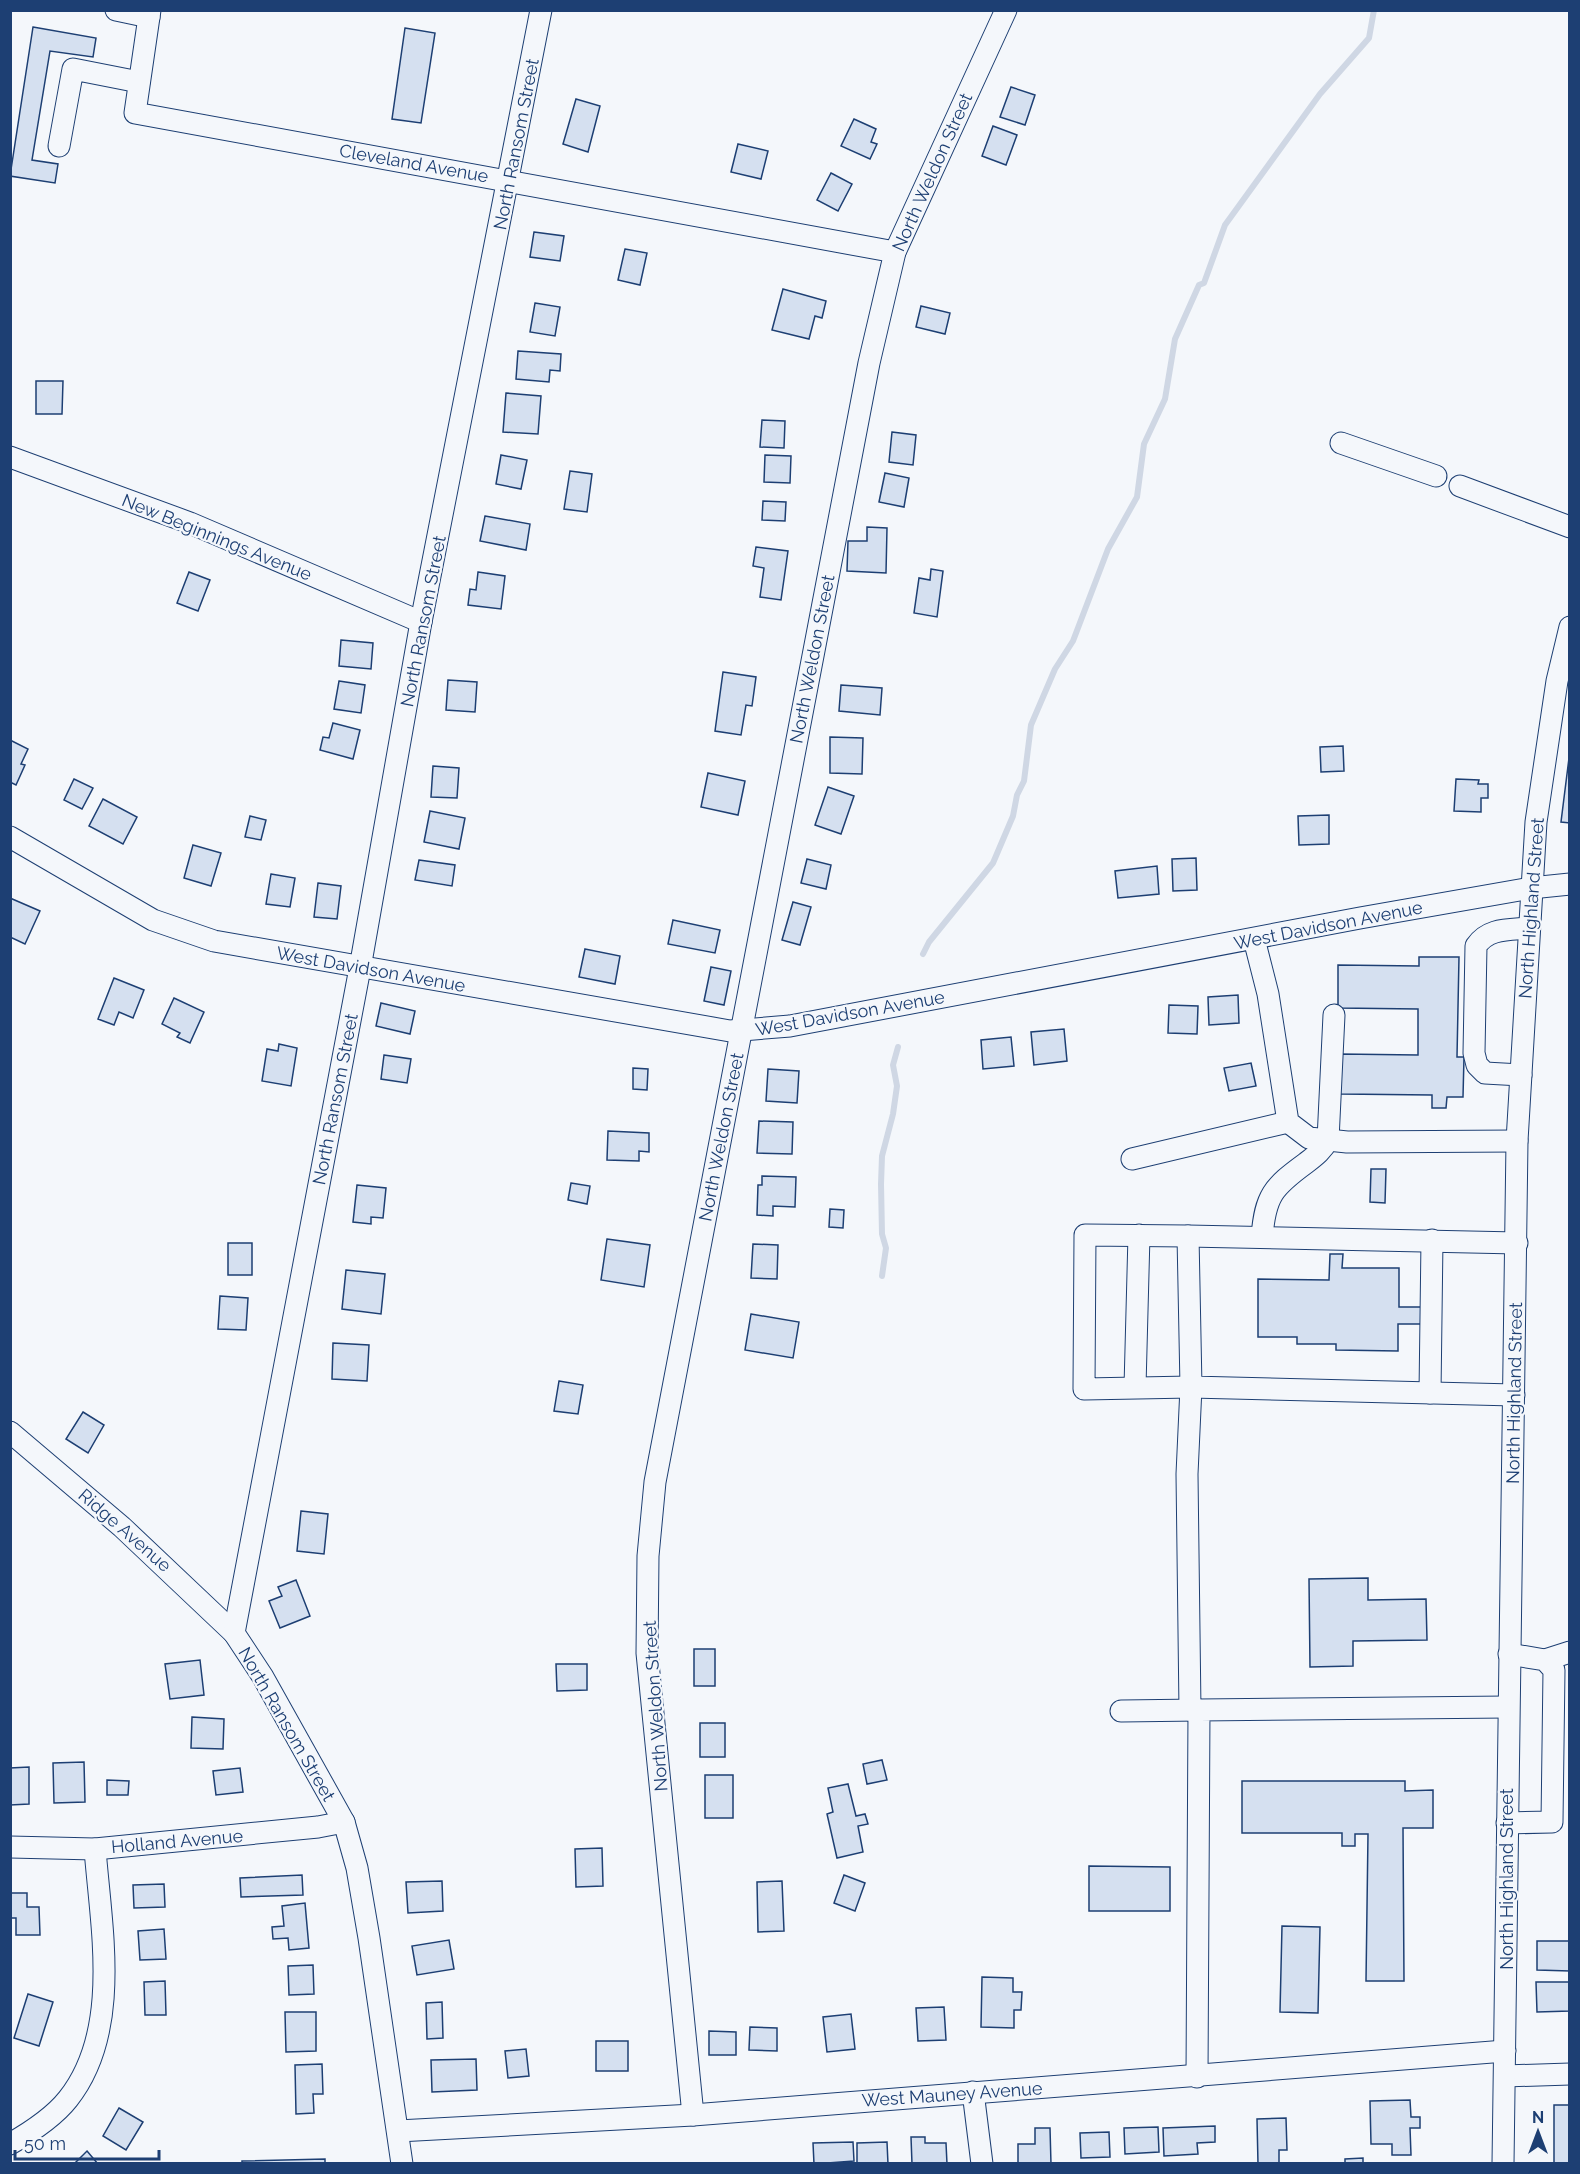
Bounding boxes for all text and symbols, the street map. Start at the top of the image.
street label: North Ransom Street [489,56,543,232]
street label: North Weldon Street [888,90,976,254]
street label: Cleveland Avenue [338,140,491,187]
street label: New Beginnings Avenue [119,489,315,585]
street label: North Ransom Street [396,533,450,709]
street label: North Weldon Street [785,573,839,745]
street label: North Highland Street [1514,817,1548,999]
street label: West Davidson Avenue [1232,896,1424,954]
street label: West Davidson Avenue [275,942,468,996]
street label: West Davidson Avenue [754,986,947,1040]
street label: North Ransom Street [308,1011,362,1187]
street label: North Weldon Street [694,1051,748,1223]
street label: North Highland Street [1502,1302,1526,1484]
street label: Ridge Avenue [74,1484,176,1576]
street label: North Weldon Street [639,1620,671,1792]
street label: North Ransom Street [234,1643,340,1805]
street label: North Highland Street [1496,1788,1517,1970]
street label: Holland Avenue [110,1825,244,1857]
street label: West Mauney Avenue [861,2077,1043,2111]
north arrow [1508,2102,1568,2162]
text: N [1532,2108,1544,2127]
scale bar [15,2123,159,2161]
text: 50 m [24,2133,66,2154]

